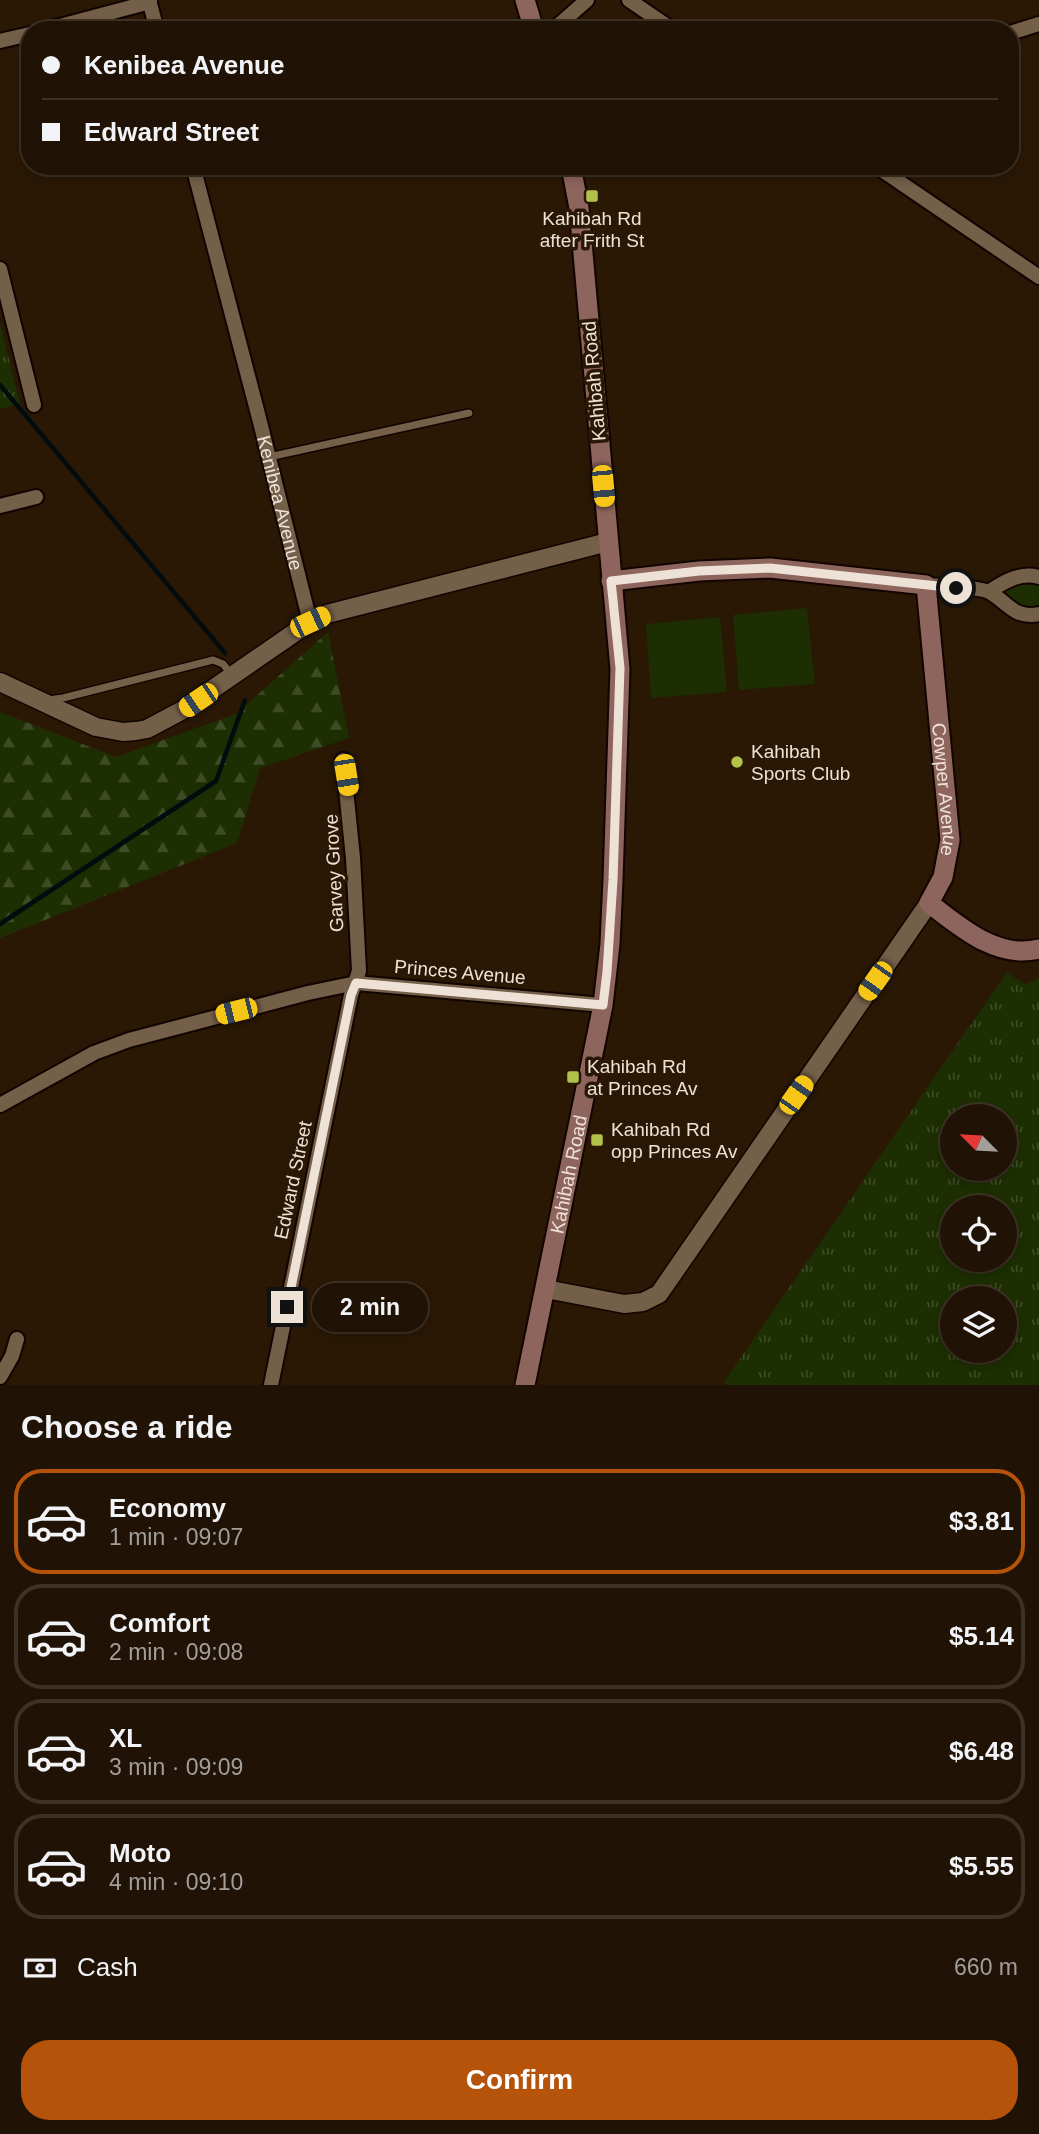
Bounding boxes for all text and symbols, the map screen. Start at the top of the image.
text: Kenibea Avenue [84,50,284,80]
text: Edward Street [84,117,259,147]
marker: Kahibah Rd after Frith St [584,188,600,204]
place label: Kahibah Rd after Frith St [540,208,645,251]
street label: Kahibah Road [578,320,610,442]
street label: Kenibea Avenue [253,433,307,572]
car [591,464,616,508]
route start [940,572,972,604]
car [287,604,334,640]
car [175,680,222,720]
street label: Cowper Avenue [929,722,961,858]
place label: Kahibah Sports Club [751,741,850,784]
car [333,753,360,797]
marker: Kahibah Sports Club [729,754,745,770]
street label: Garvey Grove [320,813,348,933]
street label: Princes Avenue [393,956,527,988]
car [855,958,896,1004]
car [214,996,259,1026]
place label: Kahibah Rd at Princes Av [587,1056,698,1099]
marker: Kahibah Rd at Princes Av [565,1069,581,1085]
car [776,1072,817,1118]
north arrow [940,1104,1017,1181]
map controls [940,1104,1017,1363]
street label: Kahibah Road [546,1113,591,1236]
street label: Edward Street [270,1118,316,1241]
place label: Kahibah Rd opp Princes Av [611,1119,738,1162]
marker: Kahibah Rd opp Princes Av [589,1132,605,1148]
button: locate [940,1195,1017,1272]
callout: 2 min [312,1282,427,1332]
button: layers [940,1286,1017,1363]
route end [271,1291,303,1323]
text: 2 min [340,1294,400,1320]
text: Choose a ride [21,1409,233,1445]
icon: car [25,1490,88,1553]
text: Economy [109,1493,226,1523]
text: $3.81 [949,1506,1014,1536]
text: 1 min · 09:07 [109,1524,243,1550]
icon: car [25,1605,88,1668]
text: Comfort [109,1608,210,1638]
text: $5.14 [949,1621,1014,1651]
text: 2 min · 09:08 [109,1639,243,1665]
icon: car [25,1720,88,1783]
text: XL [109,1723,142,1753]
text: $6.48 [949,1736,1014,1766]
text: 3 min · 09:09 [109,1754,243,1780]
icon: car [25,1835,88,1898]
text: Moto [109,1838,171,1868]
text: $5.55 [949,1851,1014,1881]
text: 4 min · 09:10 [109,1869,243,1895]
icon: cash [21,1949,59,1987]
text: Cash [77,1952,138,1982]
text: 660 m [954,1954,1018,1980]
button: Confirm [21,2040,1018,2120]

